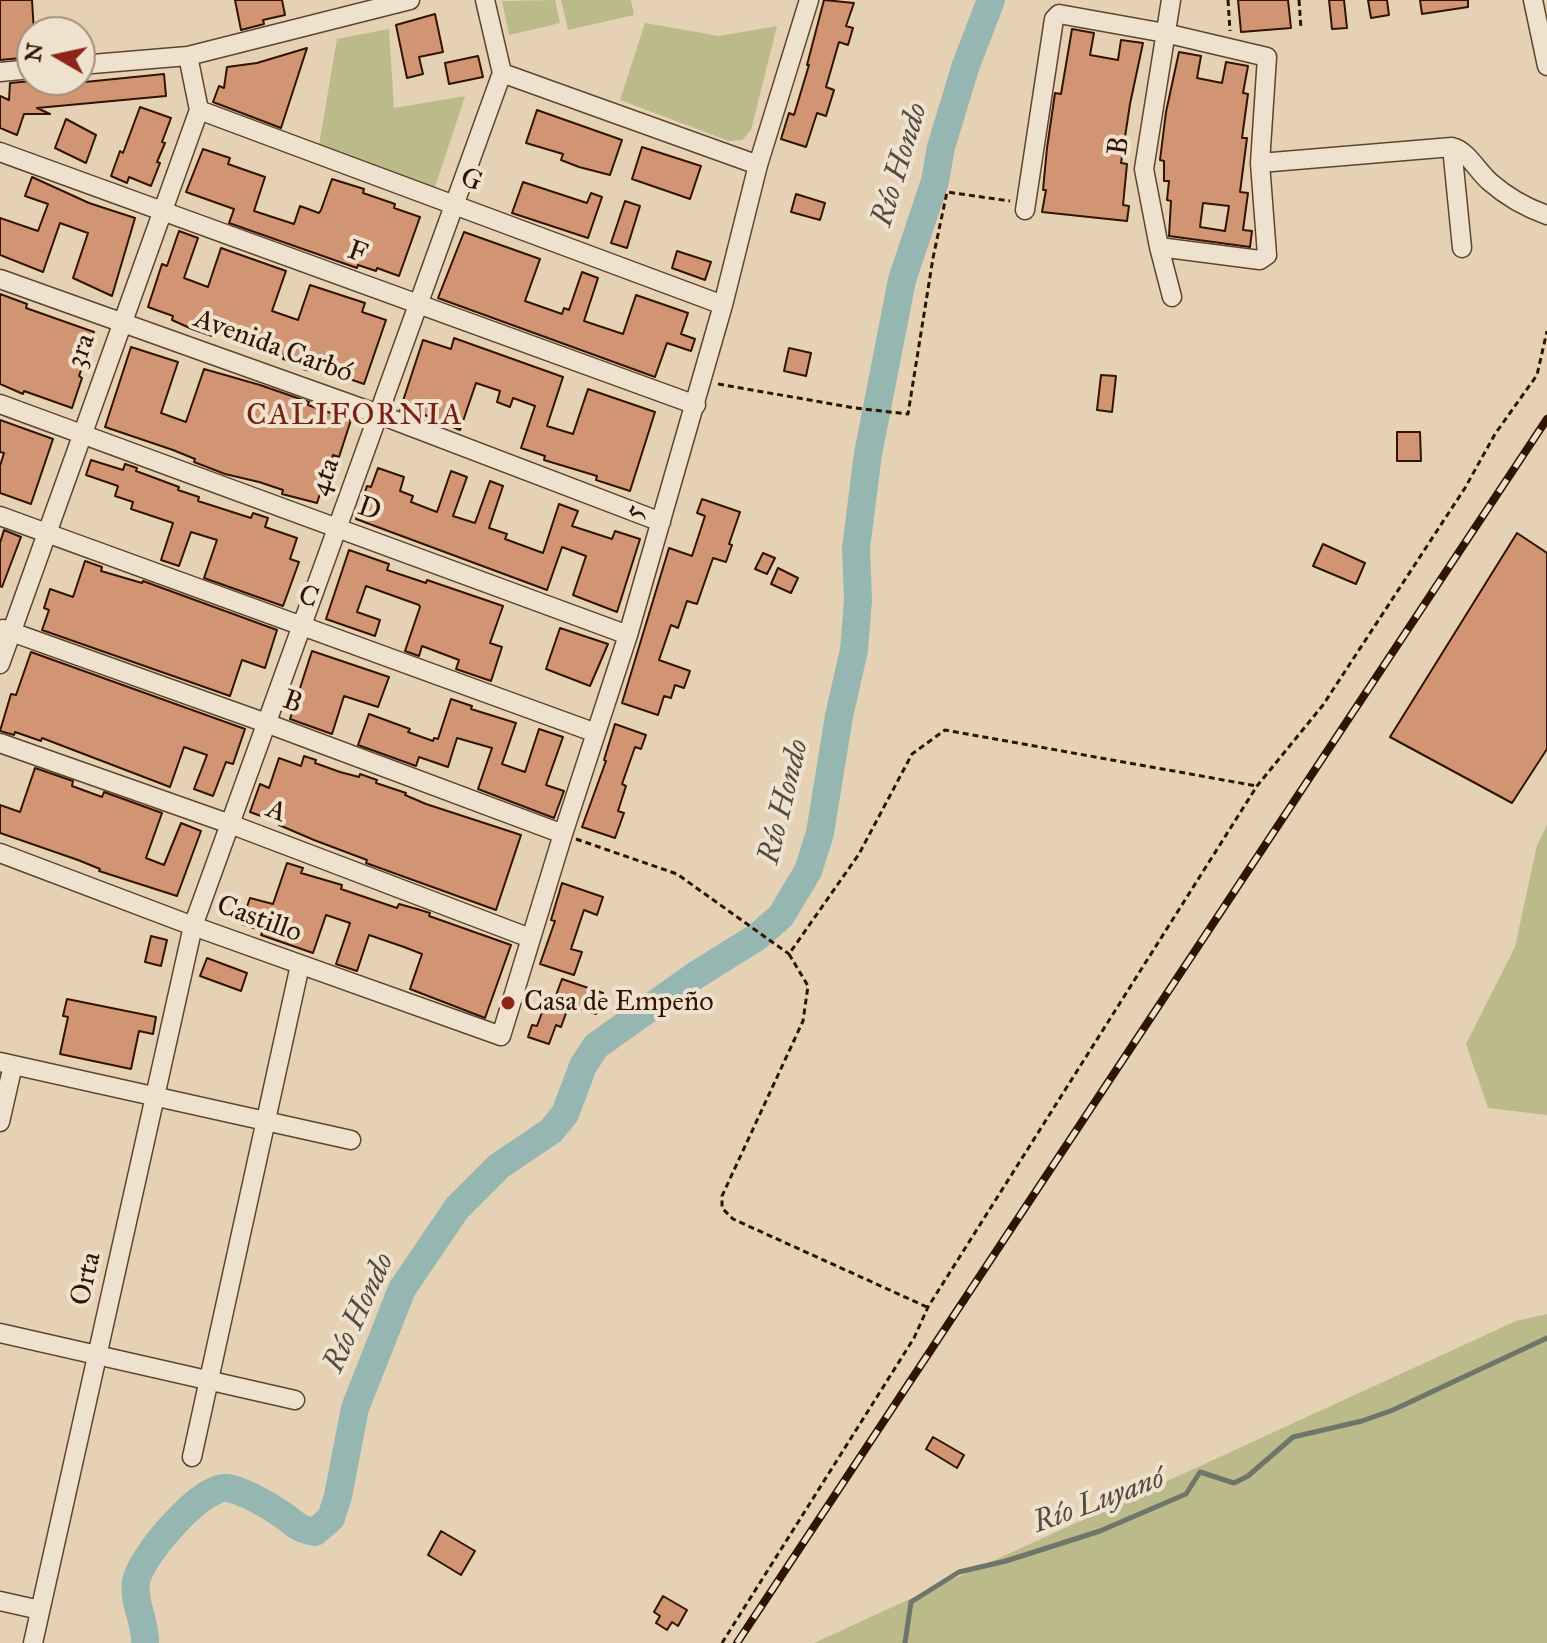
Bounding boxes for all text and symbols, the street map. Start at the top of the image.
north arrow [16,16,96,96]
text: N [19,41,49,64]
water label: Río Hondo [865,99,937,231]
street label: B [1102,134,1138,158]
street label: G [456,162,486,200]
street label: F [343,234,371,272]
street label: Avenida Carbó [189,303,357,391]
street label: 3ra [60,330,104,372]
district label: CALIFORNIA [246,399,464,435]
street label: 4ta [304,454,348,500]
street label: D [353,490,385,530]
street label: 5 [617,501,653,523]
street label: C [293,579,323,617]
street label: B [278,684,306,722]
water label: Río Hondo [752,736,818,868]
street label: A [261,793,291,831]
street label: Castillo [212,889,306,951]
place label: Casa de Empeño [524,986,713,1020]
marker: Casa de Empeño [499,994,517,1012]
water label: Río Hondo [317,1248,403,1378]
street label: Orta [65,1249,109,1309]
water label: Río Luyanó [1029,1462,1169,1542]

